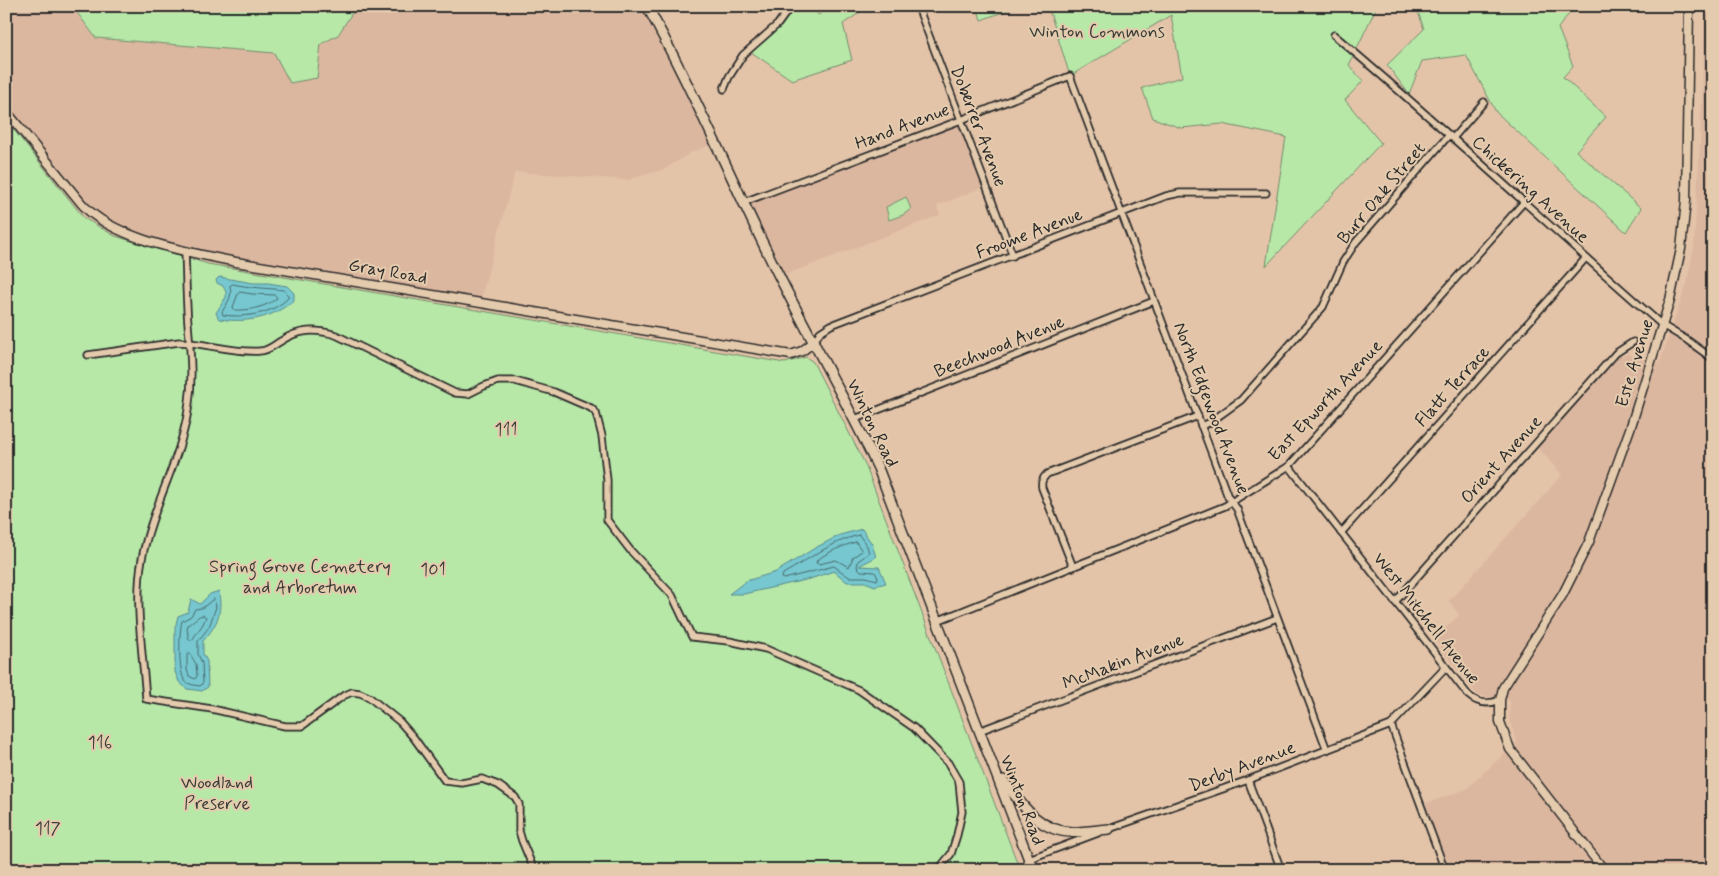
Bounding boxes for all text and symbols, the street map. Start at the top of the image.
park label: Winton Commons [1029,20,1165,44]
street label: Doberrer Avenue [944,62,1012,190]
street label: Hand Avenue [852,98,953,156]
street label: Chickering Avenue [1466,130,1594,249]
street label: Burr Oak Street [1332,138,1432,250]
street label: Froome Avenue [973,203,1086,265]
street label: Gray Road [347,253,429,291]
street label: Beechwood Avenue [931,310,1068,384]
street label: Este Avenue [1610,316,1660,410]
street label: North Edgewood Avenue [1165,319,1255,499]
street label: East Epworth Avenue [1263,335,1389,467]
street label: Flatt Terrace [1410,341,1496,433]
street label: Winton Road [840,375,904,472]
street label: Orient Avenue [1455,410,1548,509]
park label: 111 [495,418,517,442]
street label: West Mitchell Avenue [1367,548,1485,690]
park label: Spring Grove Cemetery and Arboretum [209,555,391,600]
park label: 101 [420,558,446,582]
street label: McMakin Avenue [1059,628,1188,696]
park label: 116 [88,731,112,755]
street label: Derby Avenue [1186,736,1299,798]
street label: Winton Road [994,752,1050,849]
park label: Woodland Preserve [181,771,253,816]
park label: 117 [35,817,61,841]

